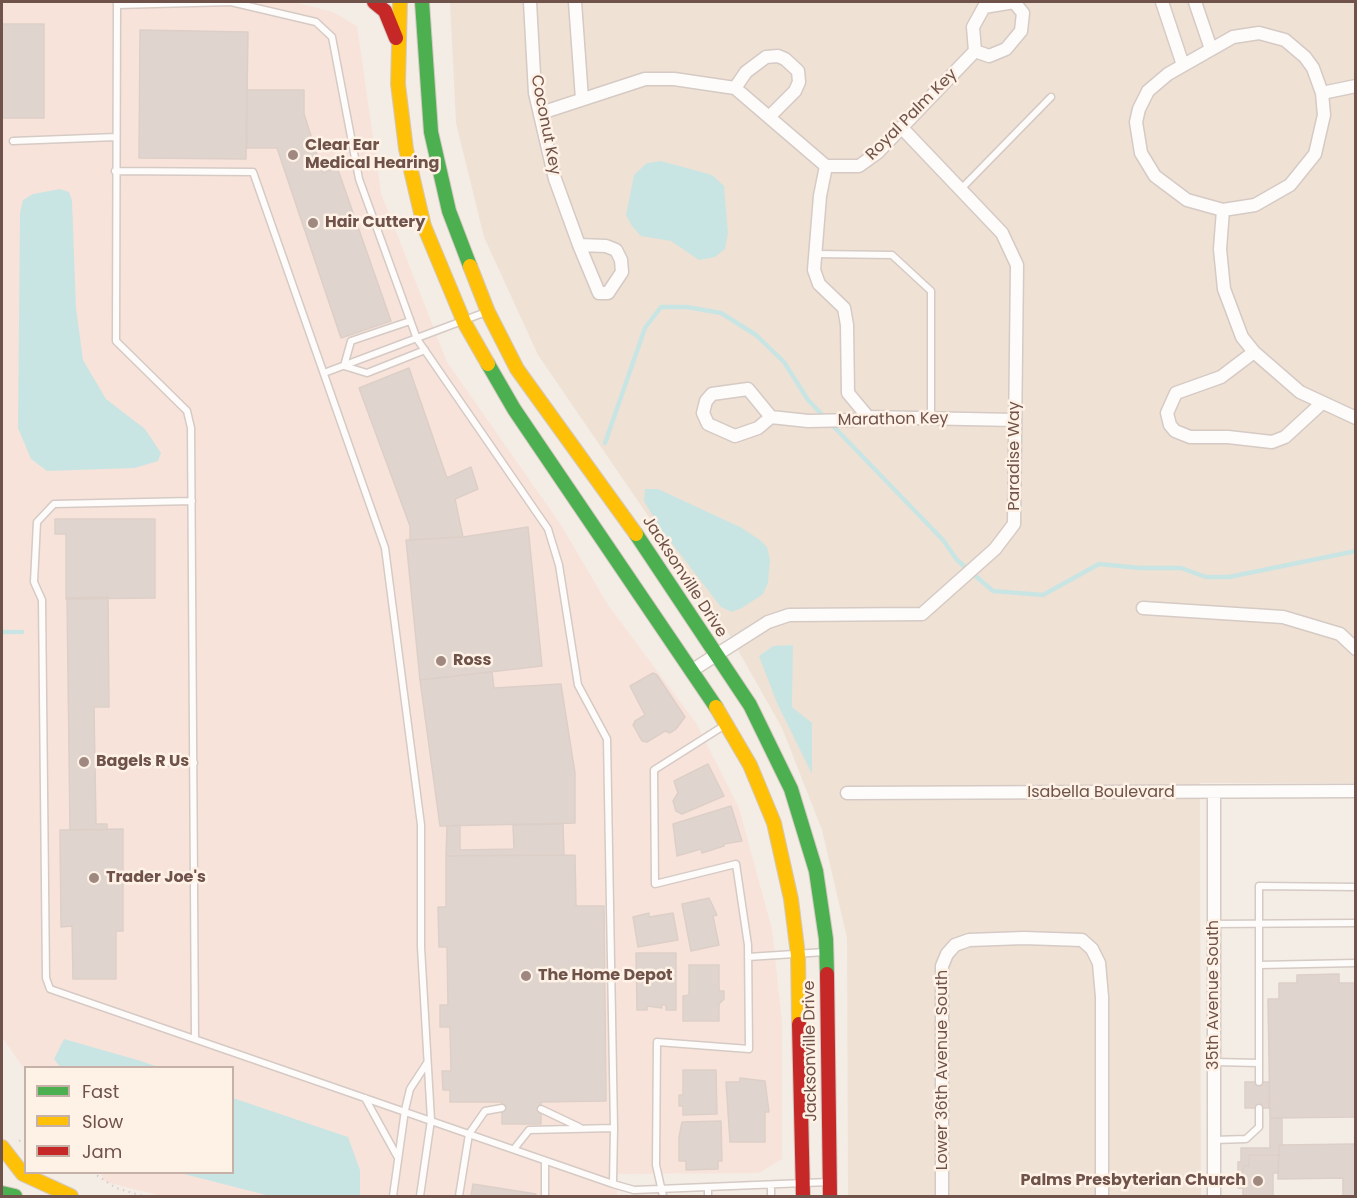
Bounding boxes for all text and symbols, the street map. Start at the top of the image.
street label: Royal Palm Key [862,65,962,165]
street label: Coconut Key [526,73,564,177]
place label: Clear Ear Medical Hearing [305,136,439,174]
marker: Clear Ear Medical Hearing [286,148,300,162]
place label: Hair Cuttery [325,213,425,233]
marker: Hair Cuttery [306,216,320,230]
street label: Paradise Way [1005,401,1025,511]
street label: Marathon Key [837,409,949,431]
street label: Jacksonville Drive [638,513,730,641]
place label: Ross [453,651,491,671]
marker: Ross [434,654,448,668]
place label: Bagels R Us [96,752,189,772]
marker: Bagels R Us [77,755,91,769]
street label: Isabella Boulevard [1027,783,1175,803]
place label: Trader Joe's [106,868,206,888]
marker: Trader Joe's [87,871,101,885]
street label: 35th Avenue South [1204,920,1224,1070]
place label: The Home Depot [538,966,673,986]
marker: The Home Depot [519,969,533,983]
street label: Lower 36th Avenue South [933,970,953,1170]
street label: Jacksonville Drive [800,980,822,1122]
legend [24,1066,234,1174]
text: Fast [82,1079,119,1104]
text: Slow [82,1109,123,1134]
text: Jam [82,1139,122,1164]
place label: Palms Presbyterian Church [1021,1171,1246,1191]
marker: Palms Presbyterian Church [1251,1174,1265,1188]

